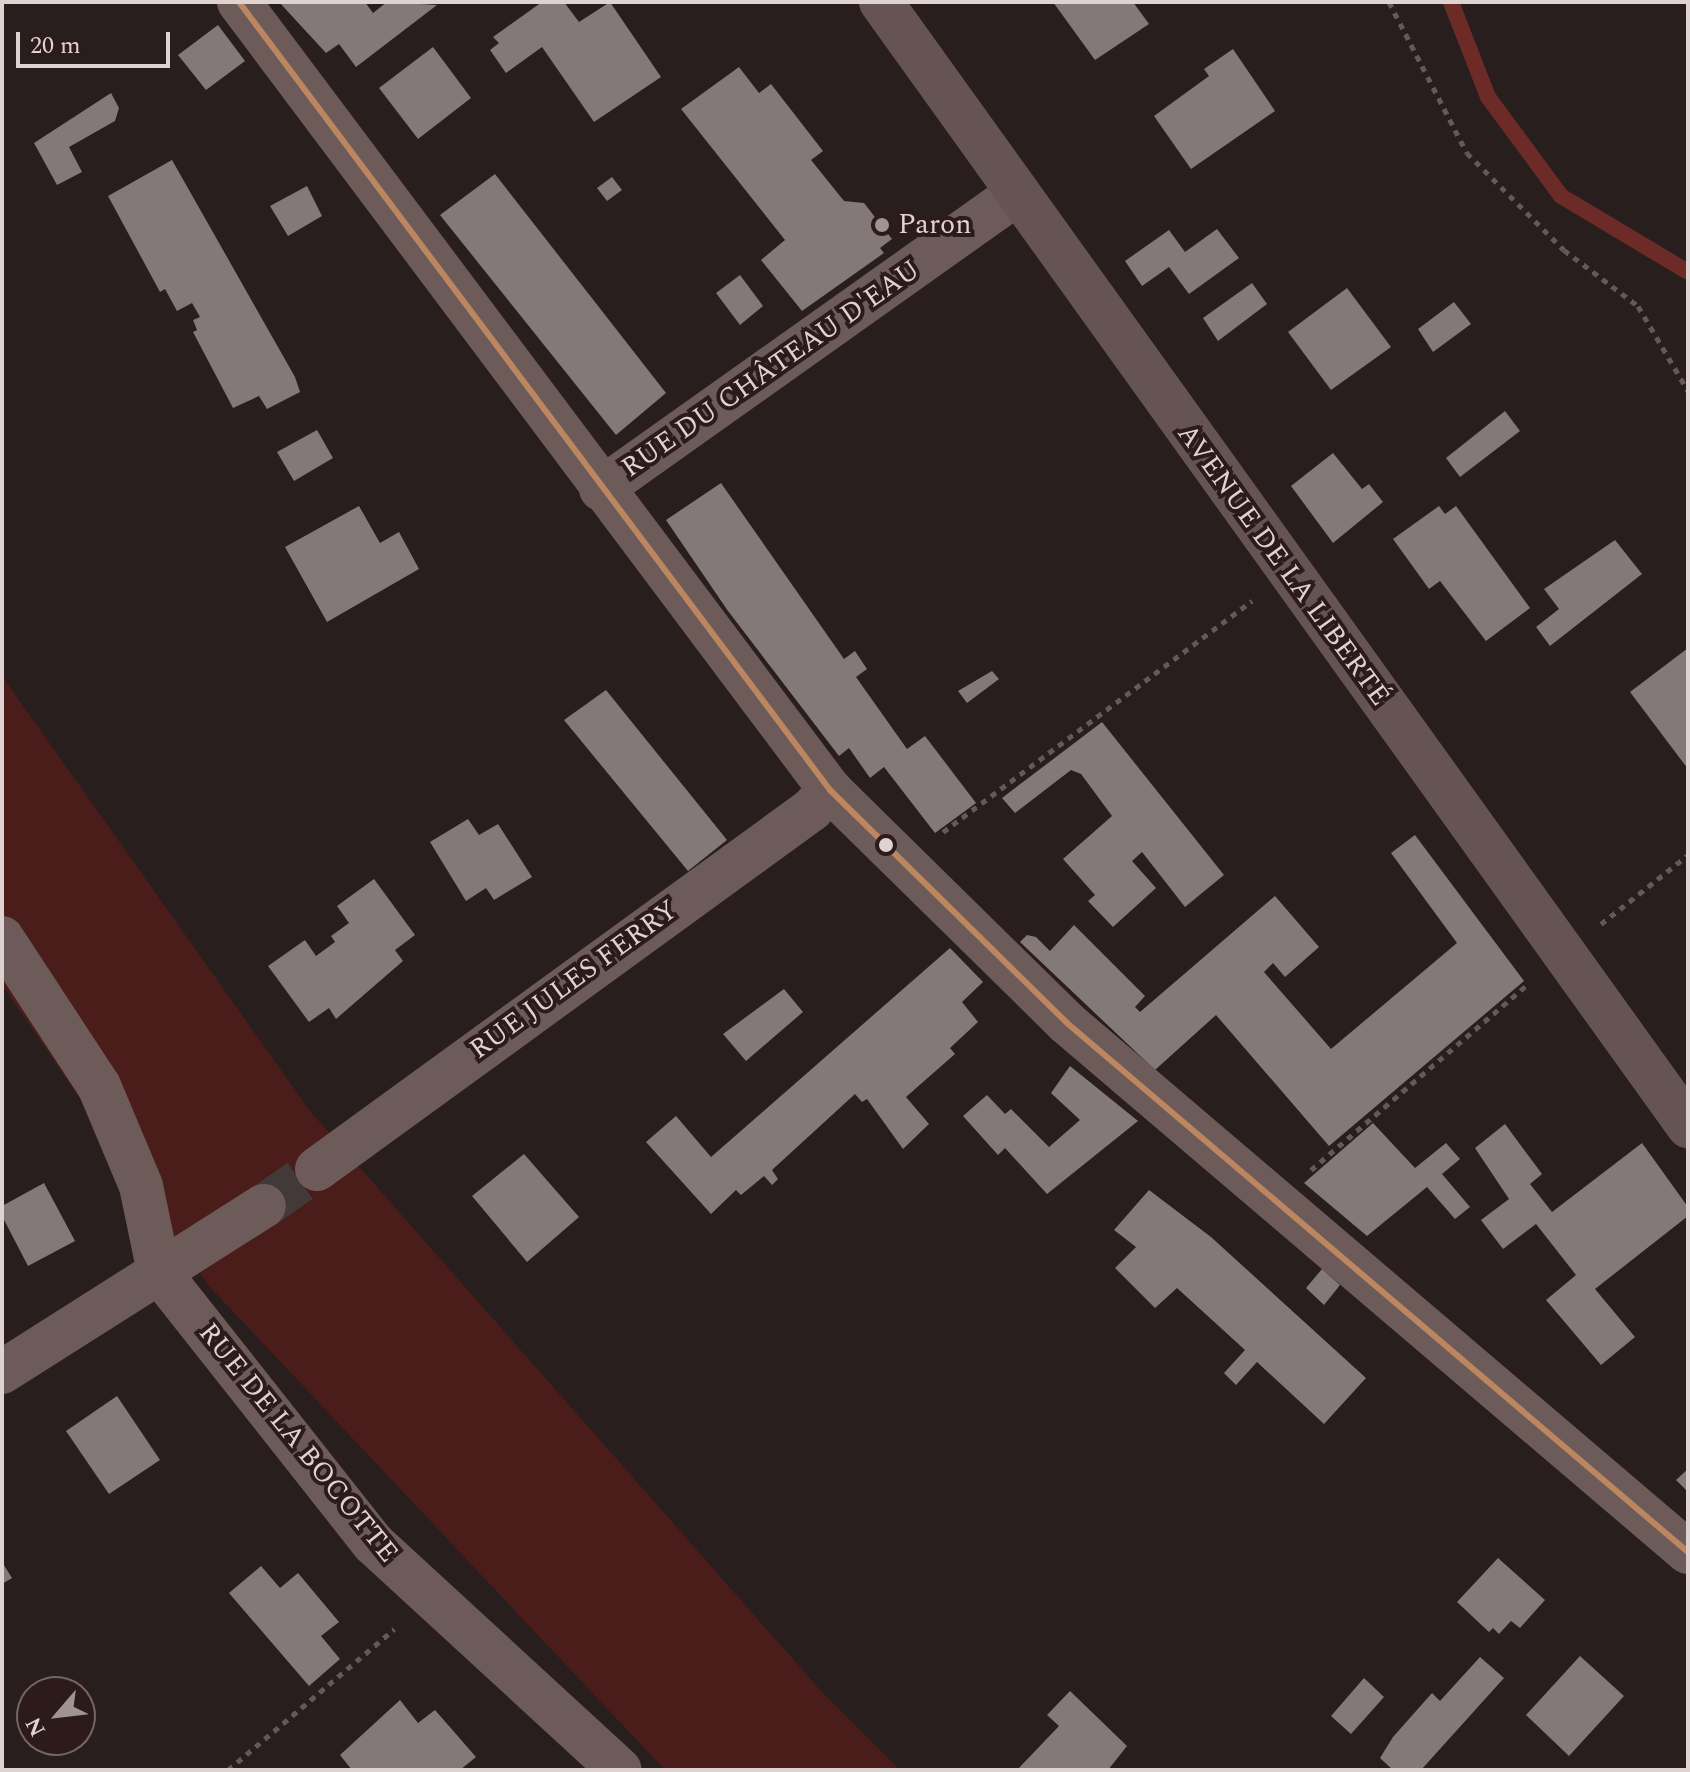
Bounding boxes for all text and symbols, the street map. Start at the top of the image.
scale bar [20,16,174,66]
text: 20 m [30,28,81,64]
place label: Paron [898,208,972,242]
marker: Paron [873,216,891,234]
street label: RUE DU CHÂTEAU D'EAU [615,253,927,485]
street label: AVENUE DE LA LIBERTÉ [1170,418,1396,712]
unlabelled marker [878,837,894,853]
street label: RUE JULES FERRY [464,893,684,1067]
street label: RUE DE LA BOCOTTE [191,1316,405,1570]
north arrow [16,1676,96,1756]
text: N [17,1711,55,1742]

